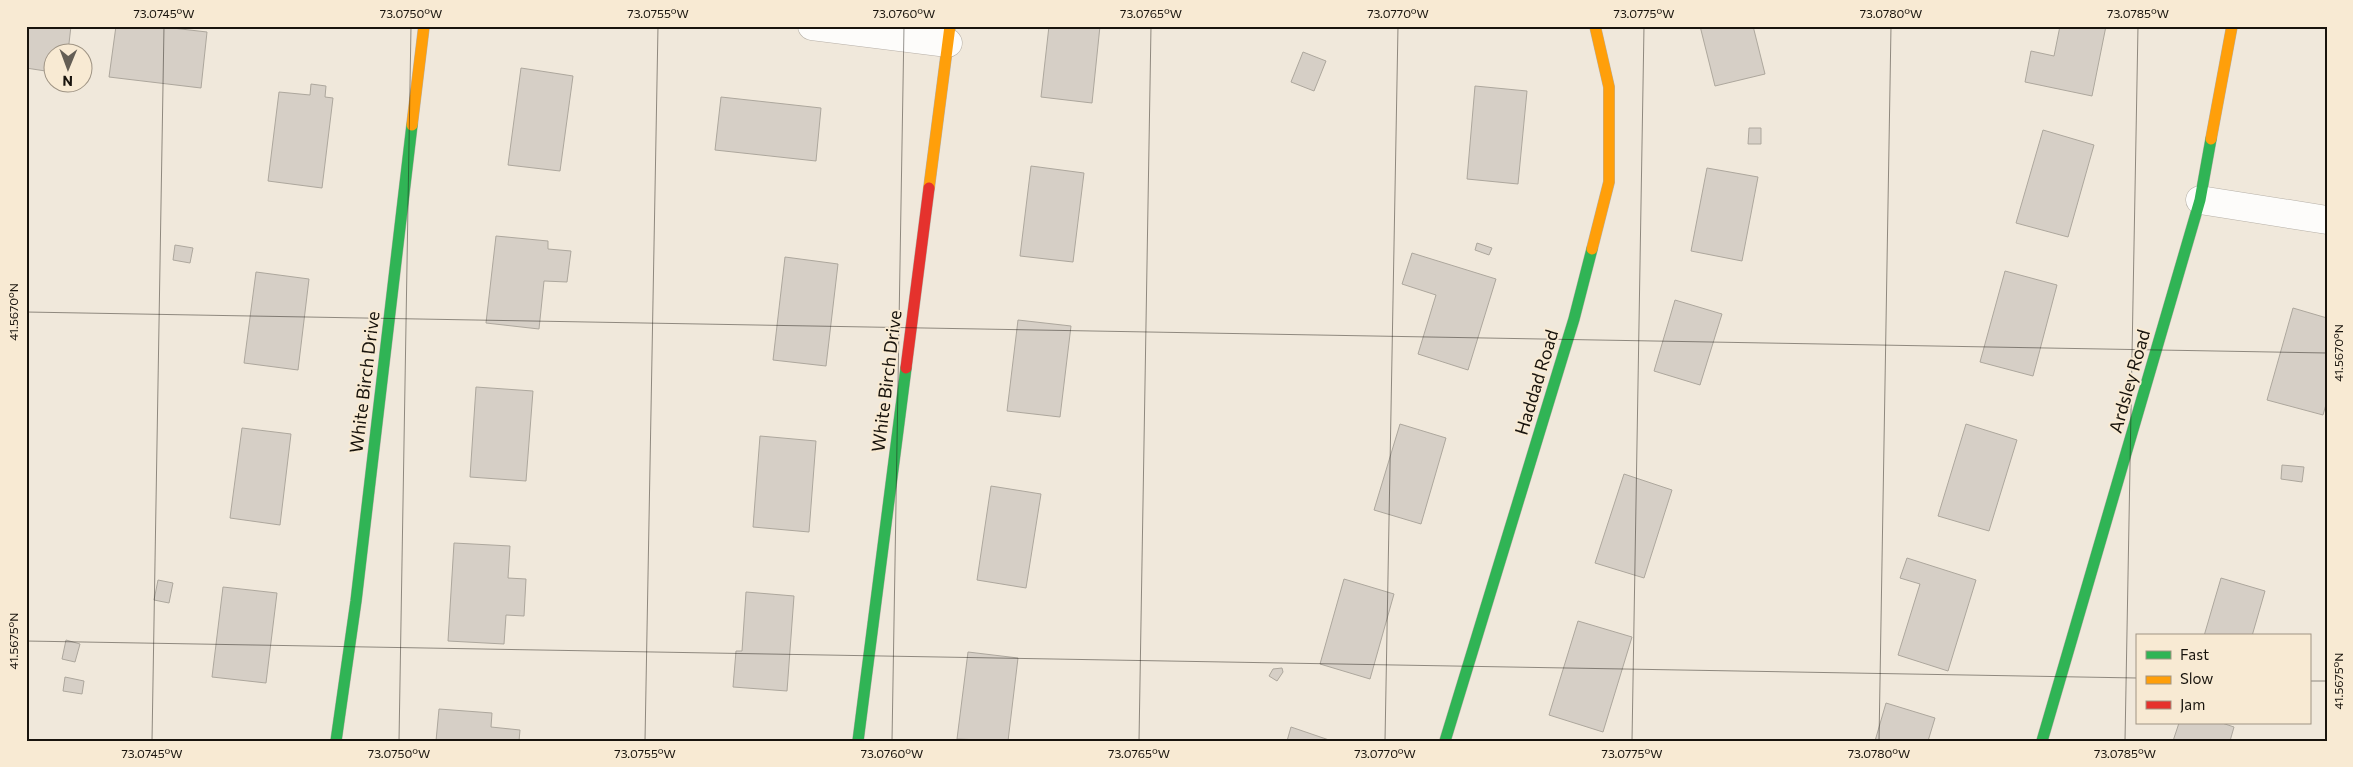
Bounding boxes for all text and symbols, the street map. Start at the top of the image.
text: 73.0745°W [134,6,195,20]
text: 73.0750°W [380,6,442,20]
text: 73.0755°W [627,6,689,20]
text: 73.0760°W [873,6,935,20]
text: 73.0765°W [1120,6,1182,20]
text: 73.0770°W [1367,6,1429,20]
text: 73.0775°W [1614,6,1674,20]
text: 73.0780°W [1860,6,1922,20]
text: 73.0785°W [2107,6,2169,20]
north arrow [42,42,92,92]
text: N [62,73,73,90]
text: 41.5670°N [6,283,20,341]
street label: White Birch Drive [866,309,906,453]
street label: White Birch Drive [344,310,384,454]
text: 41.5670°N [2331,324,2345,382]
street label: Haddad Road [1510,327,1562,437]
street label: Ardsley Road [2104,327,2154,435]
text: 41.5675°N [6,613,20,669]
legend [2136,634,2310,724]
text: Fast [2180,645,2209,663]
text: 41.5675°N [2331,653,2345,709]
text: Slow [2180,669,2213,687]
text: Jam [2180,695,2205,713]
text: 73.0745°W [122,746,183,760]
text: 73.0750°W [368,746,430,760]
text: 73.0755°W [614,746,676,760]
text: 73.0760°W [861,746,923,760]
text: 73.0765°W [1108,746,1170,760]
text: 73.0770°W [1354,746,1416,760]
text: 73.0775°W [1602,746,1662,760]
text: 73.0780°W [1848,746,1910,760]
text: 73.0785°W [2094,746,2156,760]

